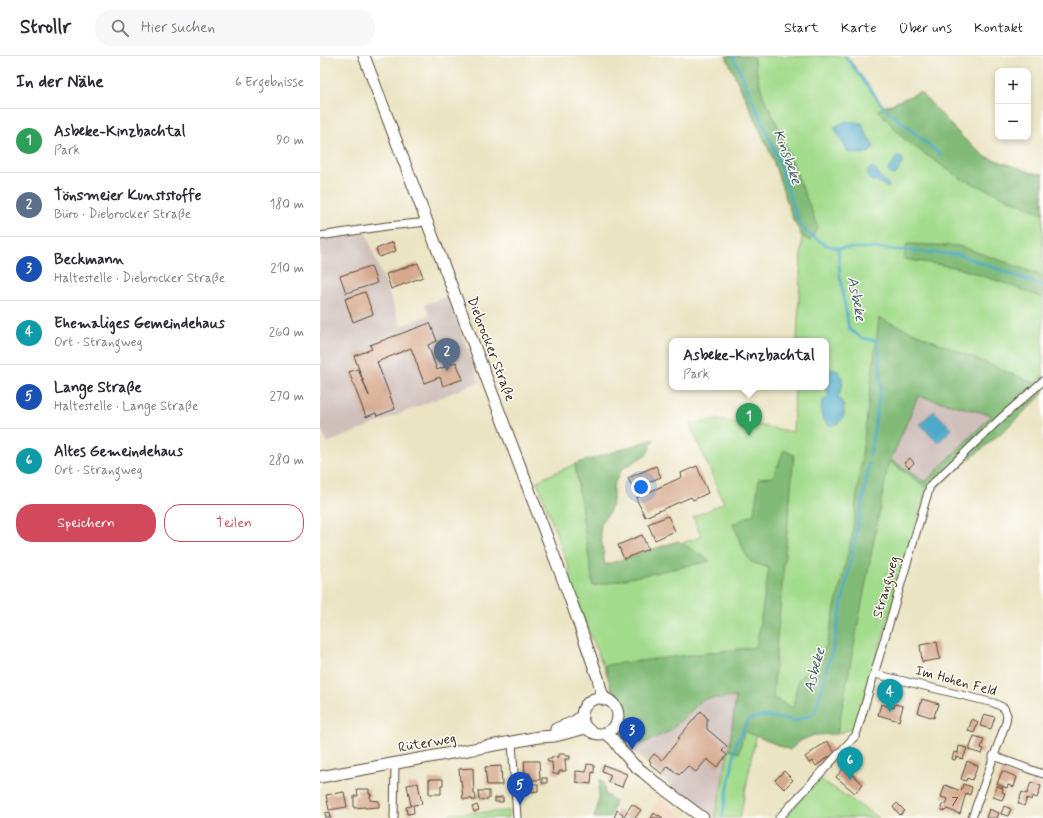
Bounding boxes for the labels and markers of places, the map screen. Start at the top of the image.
pin: 2 [434,338,460,371]
pin: 1 [736,403,762,436]
pin: 4 [877,679,903,712]
pin: 3 [619,717,645,750]
pin: 6 [837,747,863,780]
pin: 5 [507,772,533,805]

